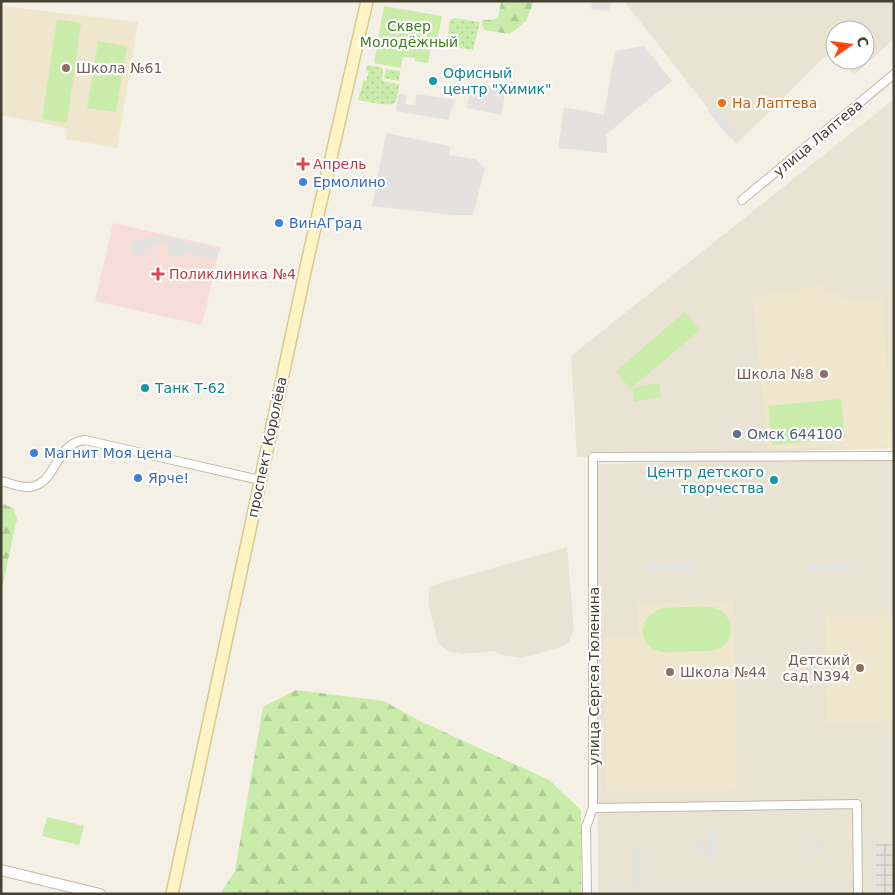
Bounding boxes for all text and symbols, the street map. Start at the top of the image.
park label: Сквер Молодёжный [360,18,458,50]
north arrow [825,20,875,70]
text: С [854,35,872,49]
place label: Школа №61 [76,60,162,76]
marker: Школа №61 [60,62,72,74]
place label: Офисный центр "Химик" [443,65,551,97]
marker: Офисный центр "Химик" [427,75,439,87]
place label: На Лаптева [732,95,817,111]
street label: улица Лаптева [770,96,866,180]
marker: На Лаптева [716,97,728,109]
place label: Апрель [313,156,366,172]
marker: Апрель [297,158,309,170]
place label: Ермолино [313,174,386,190]
marker: Ермолино [297,176,309,188]
place label: ВинАГрад [289,215,362,231]
marker: ВинАГрад [273,217,285,229]
place label: Поликлиника №4 [169,266,296,282]
marker: Поликлиника №4 [151,267,165,281]
place label: Школа №8 [737,366,814,382]
marker: Школа №8 [818,368,830,380]
street label: проспект Королёва [244,375,290,519]
place label: Танк Т-62 [154,380,226,396]
marker: Танк Т-62 [139,382,151,394]
place label: Омск 644100 [747,426,843,442]
marker: Омск 644100 [731,428,743,440]
place label: Магнит Моя цена [44,445,172,461]
marker: Магнит Моя цена [28,447,40,459]
place label: Центр детского творчества [647,464,764,496]
place label: Ярче! [148,470,189,486]
marker: Ярче! [132,472,144,484]
marker: Центр детского творчества [768,474,780,486]
street label: улица Сергея Тюленина [586,587,602,765]
place label: Детский сад N394 [782,652,850,684]
marker: Детский сад N394 [854,662,866,674]
place label: Школа №44 [680,664,766,680]
marker: Школа №44 [664,666,676,678]

